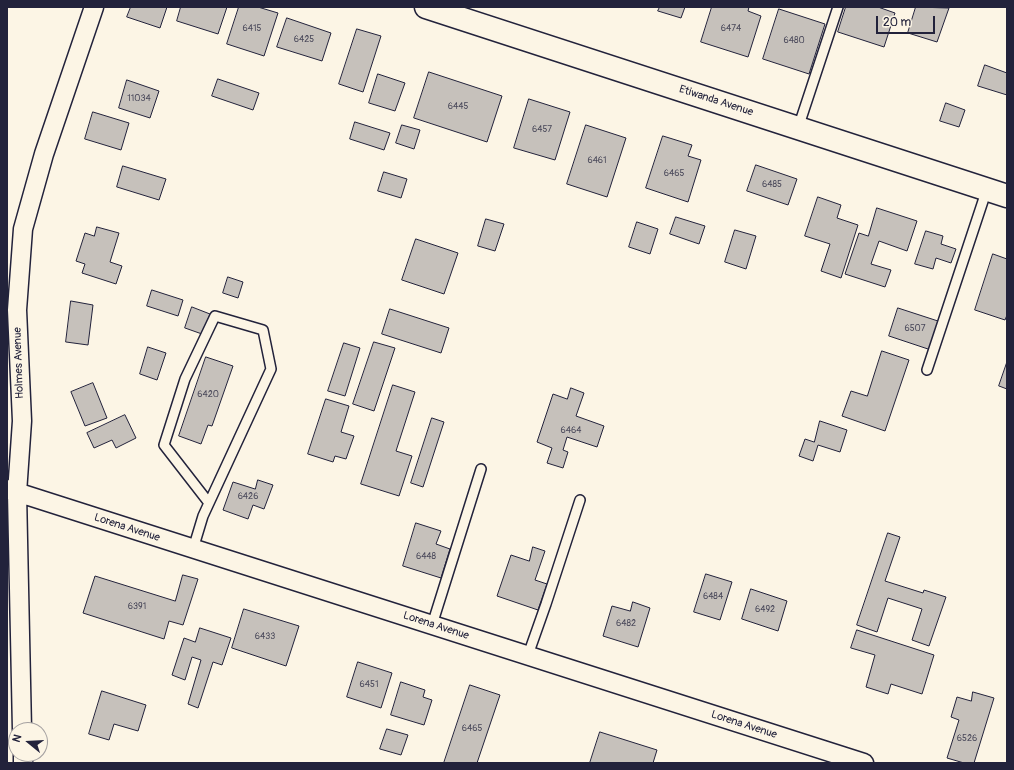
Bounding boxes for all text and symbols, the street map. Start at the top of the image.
scale bar [878,8,937,34]
text: 20 m [883,15,911,30]
house number: 6415 [243,24,261,34]
house number: 6474 [721,24,741,34]
house number: 6425 [294,35,314,45]
house number: 6480 [783,36,805,46]
street label: Etiwanda Avenue [677,83,755,119]
house number: 11034 [127,94,151,104]
house number: 6445 [448,102,468,112]
house number: 6457 [532,125,552,135]
house number: 6461 [587,156,607,166]
house number: 6465 [664,169,684,179]
house number: 6485 [762,180,782,190]
house number: 6507 [904,324,926,334]
street label: Holmes Avenue [11,327,27,399]
house number: 6420 [197,390,219,400]
house number: 6464 [561,426,581,436]
house number: 6426 [238,492,258,502]
street label: Lorena Avenue [92,511,162,545]
house number: 6448 [416,552,436,562]
house number: 6484 [703,592,723,602]
house number: 6391 [128,602,146,612]
house number: 6492 [755,605,775,615]
street label: Lorena Avenue [401,609,471,643]
house number: 6482 [616,619,636,629]
house number: 6433 [255,632,275,642]
house number: 6451 [360,680,378,690]
street label: Lorena Avenue [709,708,779,742]
north arrow [8,722,48,762]
house number: 6465 [462,724,482,734]
text: N [10,733,24,744]
house number: 6526 [957,734,977,744]

